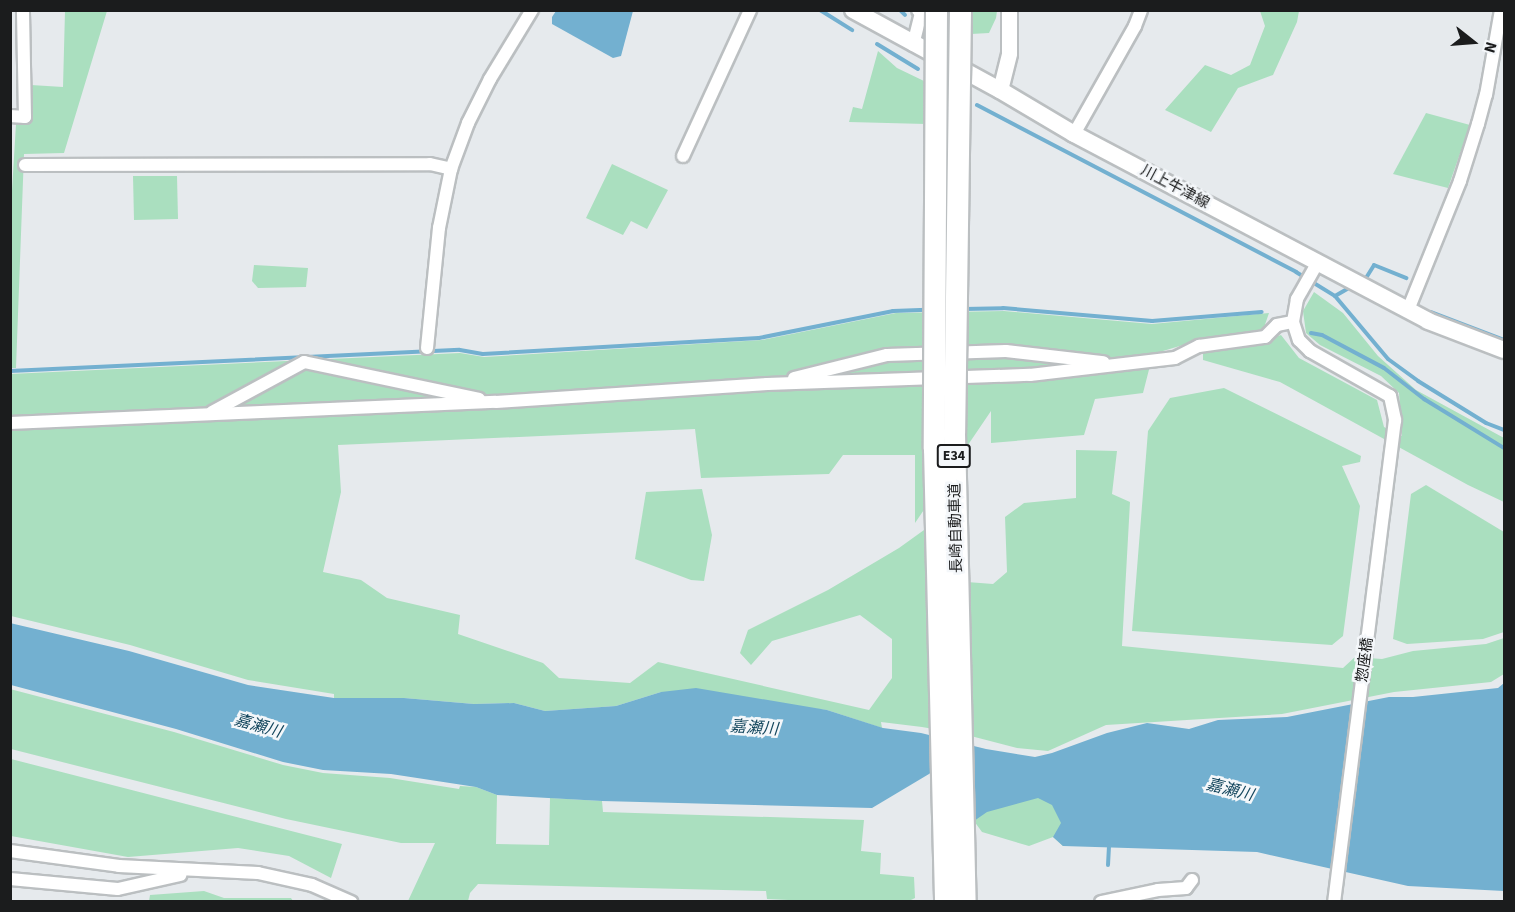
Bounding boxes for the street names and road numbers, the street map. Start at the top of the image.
street label: 川上牛津線 [1138,161,1212,213]
road number: E34 [936,445,972,467]
street label: 長崎自動車道 [946,483,966,573]
street label: 惣座橋 [1353,637,1377,683]

